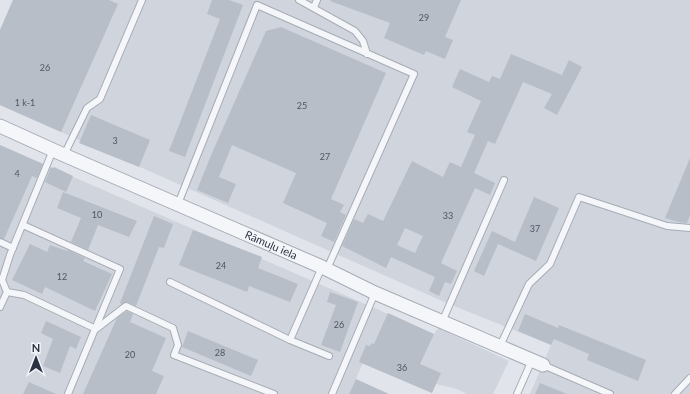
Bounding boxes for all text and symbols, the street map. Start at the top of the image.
house number: 29 [419,12,429,23]
house number: 26 [40,62,50,73]
house number: 1 k-1 [15,97,35,108]
house number: 25 [297,100,307,111]
house number: 3 [112,135,118,146]
house number: 27 [320,151,330,162]
house number: 4 [14,168,20,179]
house number: 10 [92,209,102,220]
house number: 33 [443,210,453,221]
house number: 37 [530,223,540,234]
street label: Rāmuļu iela [243,227,299,261]
house number: 24 [216,260,226,271]
house number: 12 [57,271,67,282]
house number: 26 [334,319,344,330]
north arrow [16,338,56,378]
text: N [32,341,40,354]
house number: 28 [215,347,225,358]
house number: 20 [125,349,135,360]
house number: 36 [397,362,407,373]

